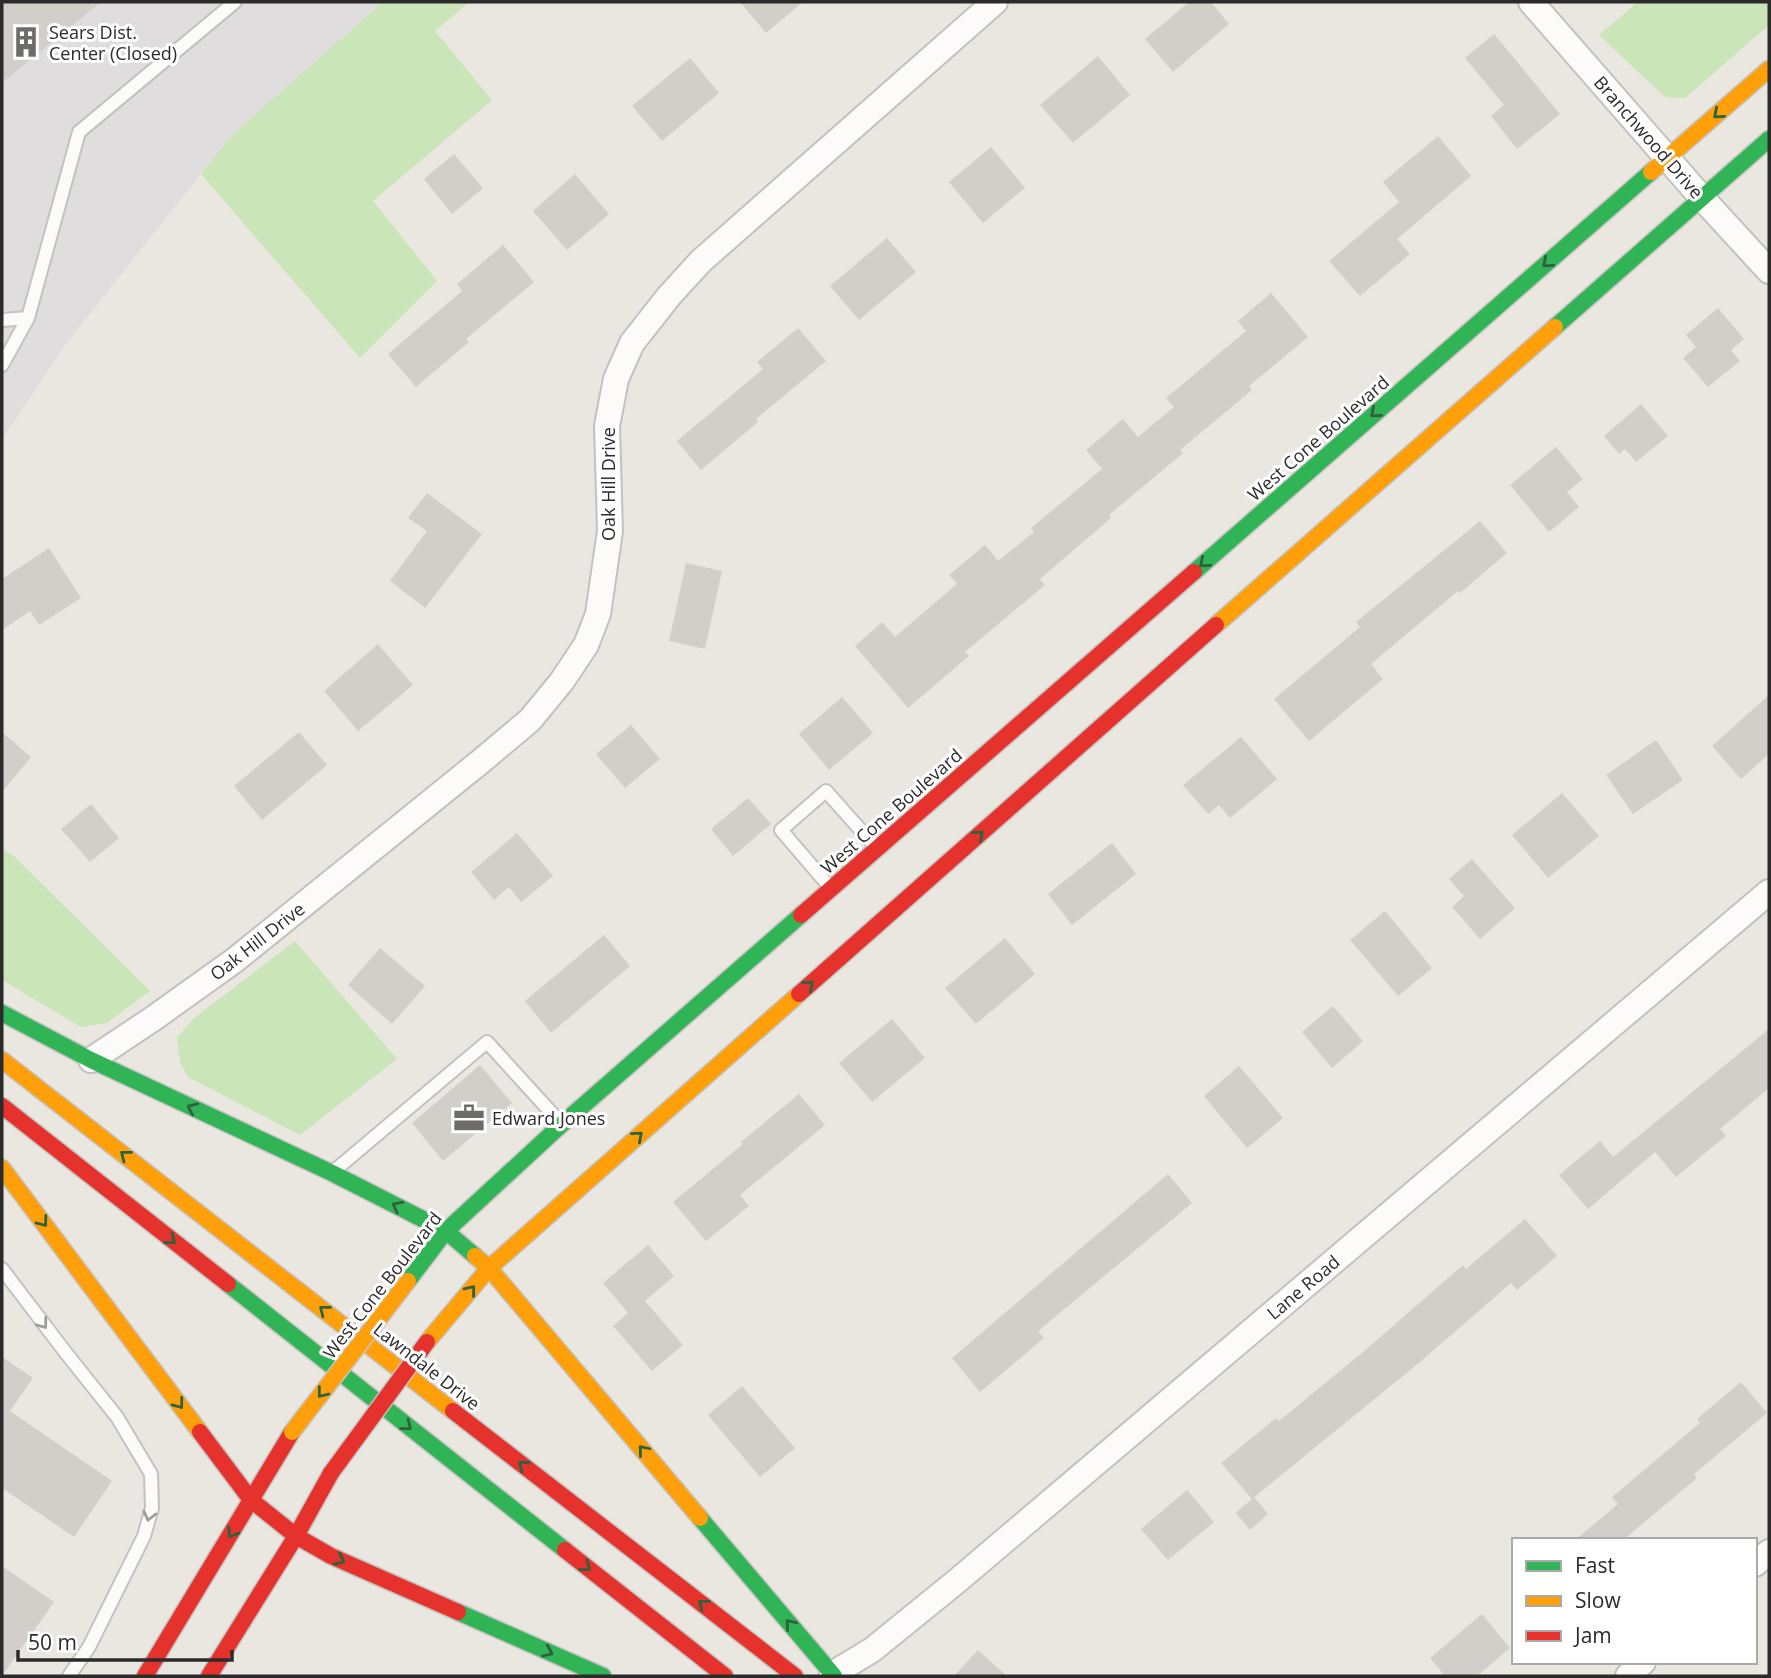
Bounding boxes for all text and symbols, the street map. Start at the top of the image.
place label: Sears Dist. Center (Closed) [49,20,177,65]
building icon: Sears Dist. Center (Closed) [9,25,43,59]
street label: Branchwood Drive [1589,71,1709,203]
one-way arrow [1713,106,1726,118]
one-way arrow [1542,255,1555,267]
street label: West Cone Boulevard [1242,370,1394,506]
one-way arrow [1371,405,1384,417]
street label: Oak Hill Drive [596,427,620,541]
one-way arrow [1199,555,1212,567]
street label: West Cone Boulevard [815,743,967,879]
one-way arrow [971,831,984,843]
street label: Oak Hill Drive [205,897,309,985]
one-way arrow [800,981,813,993]
office icon: Edward Jones [452,1101,486,1135]
one-way arrow [187,1102,199,1116]
place label: Edward Jones [492,1106,605,1130]
one-way arrow [630,1132,643,1144]
one-way arrow [120,1151,133,1164]
one-way arrow [392,1201,404,1215]
street label: West Cone Boulevard [317,1207,447,1363]
one-way arrow [34,1214,47,1227]
one-way arrow [163,1231,175,1244]
street label: Lane Road [1262,1249,1344,1325]
one-way arrow [462,1285,475,1297]
one-way arrow [319,1306,332,1319]
one-way arrow [35,1316,48,1328]
street label: Lawndale Drive [369,1317,485,1415]
one-way arrow [317,1385,330,1398]
one-way arrow [171,1396,184,1409]
one-way arrow [399,1418,412,1430]
one-way arrow [639,1446,651,1459]
one-way arrow [518,1460,531,1473]
one-way arrow [143,1510,157,1522]
one-way arrow [227,1525,240,1538]
legend [1512,1538,1757,1664]
text: Fast [1575,1551,1615,1579]
one-way arrow [333,1552,345,1566]
one-way arrow [578,1558,591,1571]
text: Slow [1575,1586,1621,1614]
one-way arrow [698,1600,710,1613]
scale bar [18,1618,231,1662]
one-way arrow [786,1619,798,1632]
text: Jam [1573,1621,1612,1649]
text: 50 m [28,1628,77,1656]
one-way arrow [541,1644,553,1658]

